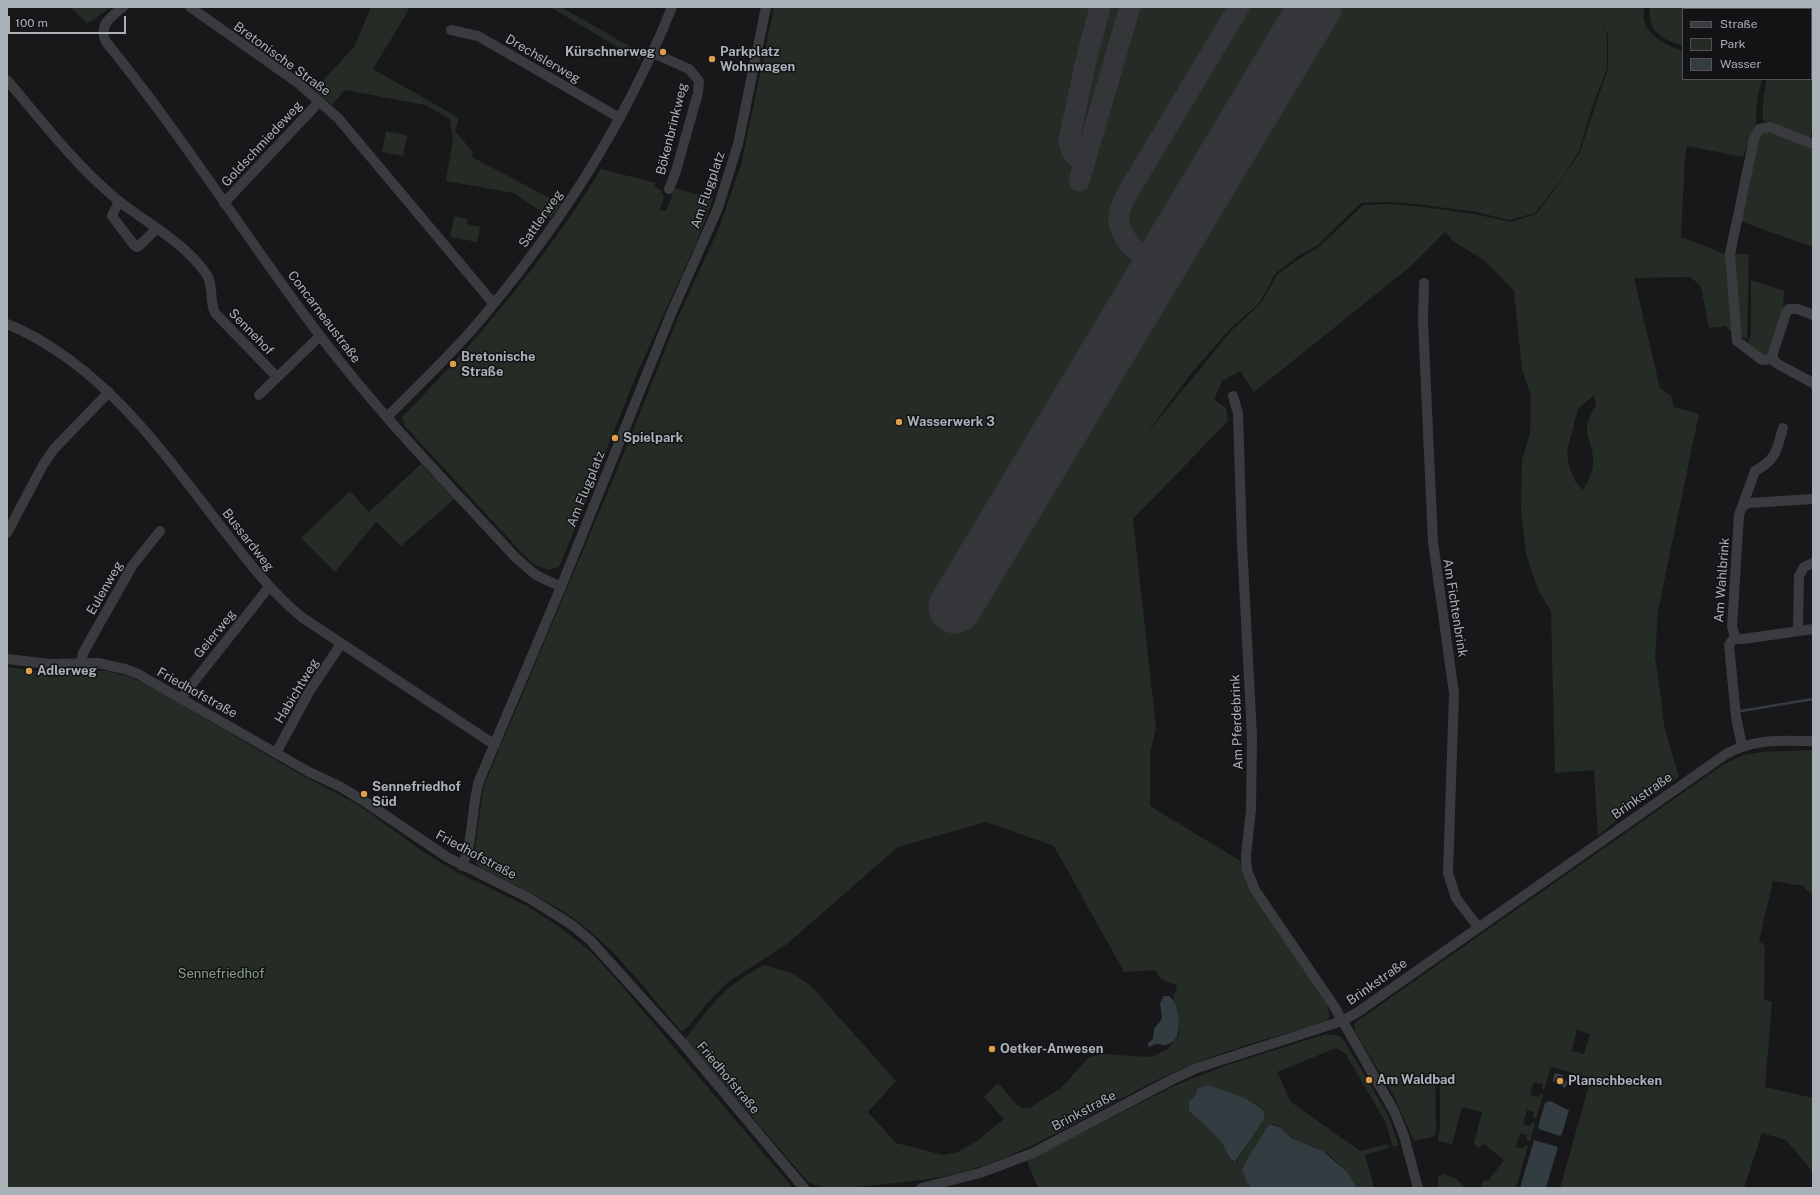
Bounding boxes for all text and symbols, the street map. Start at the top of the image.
scale bar [10,8,128,34]
legend [1682,8,1812,80]
text: 100 m [15,16,48,30]
text: Straße [1720,17,1757,31]
street label: Bretonische Straße [231,19,333,99]
street label: Drechslerweg [503,31,583,87]
text: Park [1720,37,1746,51]
place label: Kürschnerweg [565,44,655,60]
place label: Parkplatz Wohnwagen [720,44,795,75]
marker: Kürschnerweg [658,47,668,57]
marker: Parkplatz Wohnwagen [707,54,717,64]
text: Wasser [1720,57,1761,71]
street label: Bökenbrinkweg [653,81,691,177]
street label: Goldschmiedeweg [218,98,306,190]
street label: Am Flugplatz [688,149,728,231]
street label: Sattlerweg [515,187,567,251]
street label: Concarneaustraße [284,268,364,366]
street label: Sennehof [225,306,277,358]
place label: Bretonische Straße [461,349,535,380]
marker: Bretonische Straße [448,359,458,369]
place label: Wasserwerk 3 [907,414,995,430]
marker: Wasserwerk 3 [894,417,904,427]
place label: Spielpark [623,430,683,446]
marker: Spielpark [610,433,620,443]
street label: Am Flugplatz [564,449,608,529]
street label: Bussardweg [219,506,277,574]
street label: Am Wahlbrink [1711,537,1733,623]
street label: Eulenweg [83,558,127,618]
street label: Am Fichtenbrink [1440,558,1470,658]
street label: Geierweg [191,606,239,662]
street label: Habichtweg [272,656,322,726]
place label: Adlerweg [37,663,97,679]
street label: Friedhofstraße [154,665,240,721]
marker: Adlerweg [24,666,34,676]
street label: Am Pferdebrink [1228,674,1246,770]
street label: Brinkstraße [1609,769,1675,823]
place label: Sennefriedhof Süd [372,779,461,810]
marker: Sennefriedhof Süd [359,789,369,799]
street label: Friedhofstraße [433,827,519,883]
street label: Brinkstraße [1344,955,1410,1009]
park label: Sennefriedhof [178,966,264,982]
street label: Friedhofstraße [693,1039,763,1117]
place label: Oetker-Anwesen [1000,1041,1103,1057]
marker: Oetker-Anwesen [987,1044,997,1054]
place label: Am Waldbad [1377,1072,1455,1088]
place label: Planschbecken [1568,1073,1662,1089]
marker: Am Waldbad [1364,1075,1374,1085]
marker: Planschbecken [1555,1076,1565,1086]
street label: Brinkstraße [1049,1088,1119,1134]

